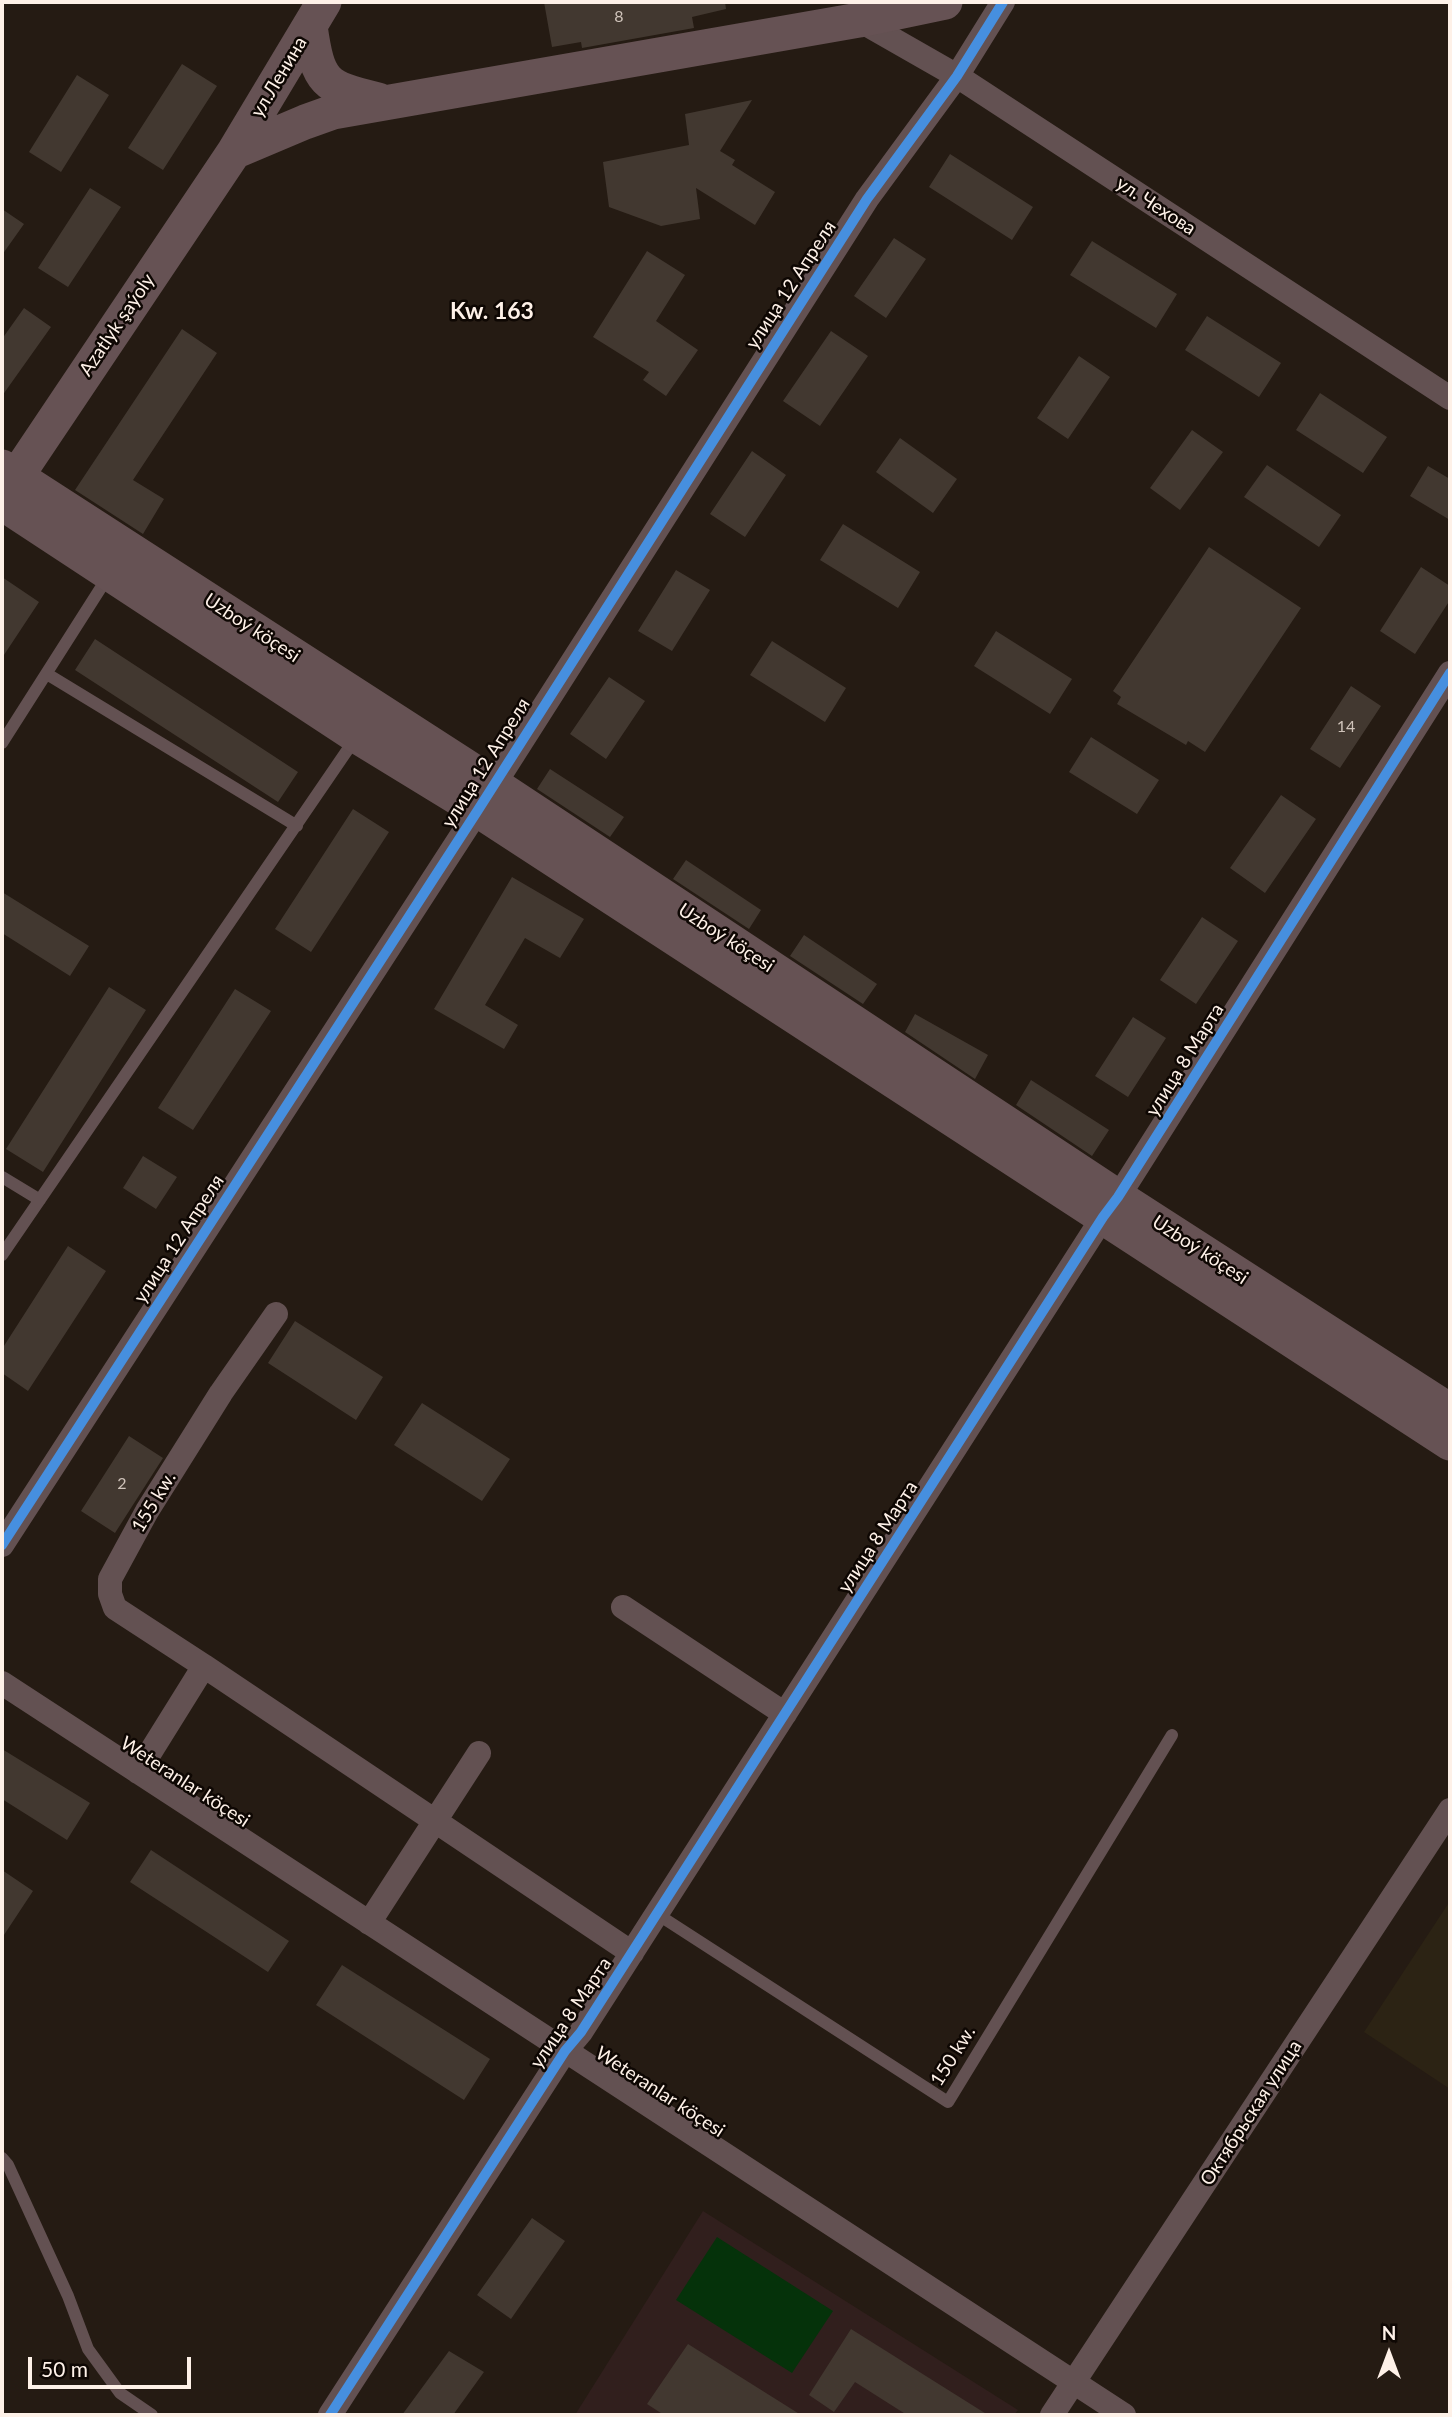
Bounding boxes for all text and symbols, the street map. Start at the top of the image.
house number: 8 [614,7,624,27]
street label: ул.Ленина [246,33,312,121]
street label: ул. Чехова [1112,172,1200,240]
street label: улица 12 Апреля [741,217,841,353]
street label: Azatlyk şaýoly [74,270,160,380]
district label: Kw. 163 [450,298,534,326]
street label: Uzboý köçesi [200,589,304,667]
street label: улица 12 Апреля [437,694,535,832]
house number: 14 [1337,717,1355,737]
street label: Uzboý köçesi [674,899,778,977]
street label: улица 8 Марта [1141,999,1229,1121]
street label: улица 12 Апреля [129,1171,229,1307]
street label: Uzboý köçesi [1148,1211,1252,1289]
street label: 155 kw. [127,1468,181,1536]
house number: 2 [117,1474,127,1494]
street label: улица 8 Марта [833,1477,923,1597]
street label: Weteranlar köçesi [116,1732,254,1832]
street label: улица 8 Марта [526,1953,616,2073]
street label: 150 kw. [926,2022,980,2090]
street label: Октябрьская улица [1195,2036,1307,2190]
street label: Weteranlar köçesi [591,2042,729,2142]
north arrow [1354,2319,1424,2389]
text: N [1382,2321,1396,2344]
scale bar [32,2344,194,2388]
text: 50 m [41,2356,88,2381]

